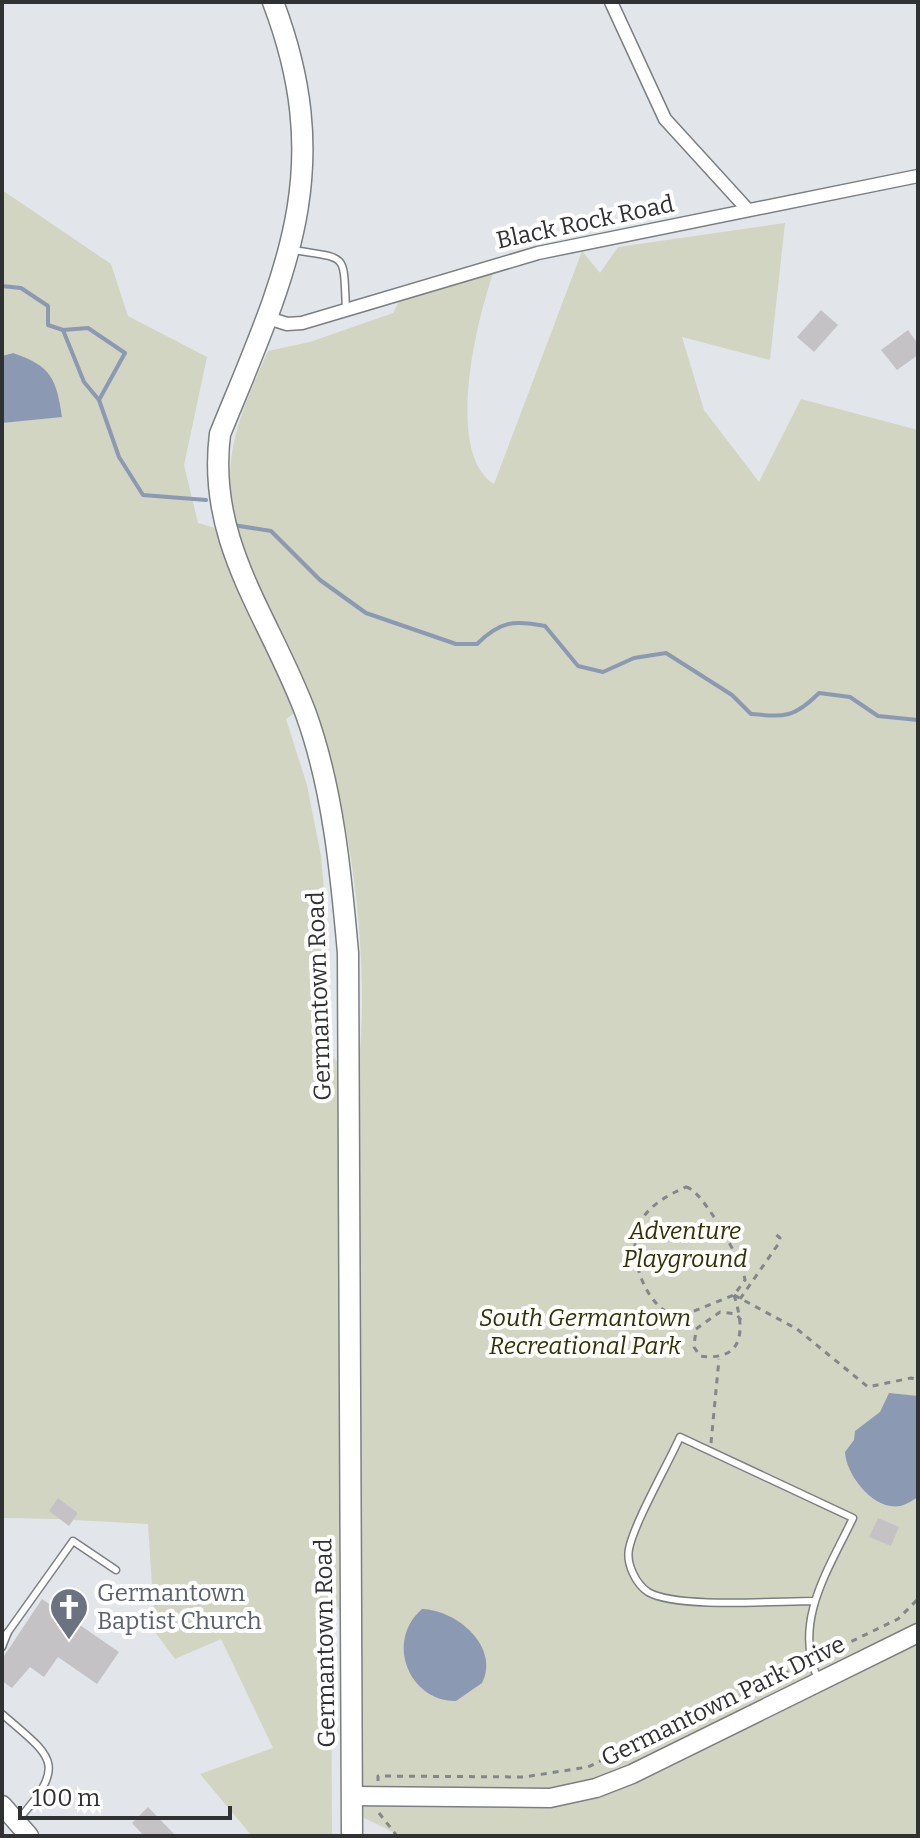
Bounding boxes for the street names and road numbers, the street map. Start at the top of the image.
street label: Black Rock Road [494,189,676,255]
street label: Germantown Road [301,891,337,1101]
street label: Germantown Road [309,1538,341,1748]
street label: Germantown Park Drive [597,1630,849,1772]

